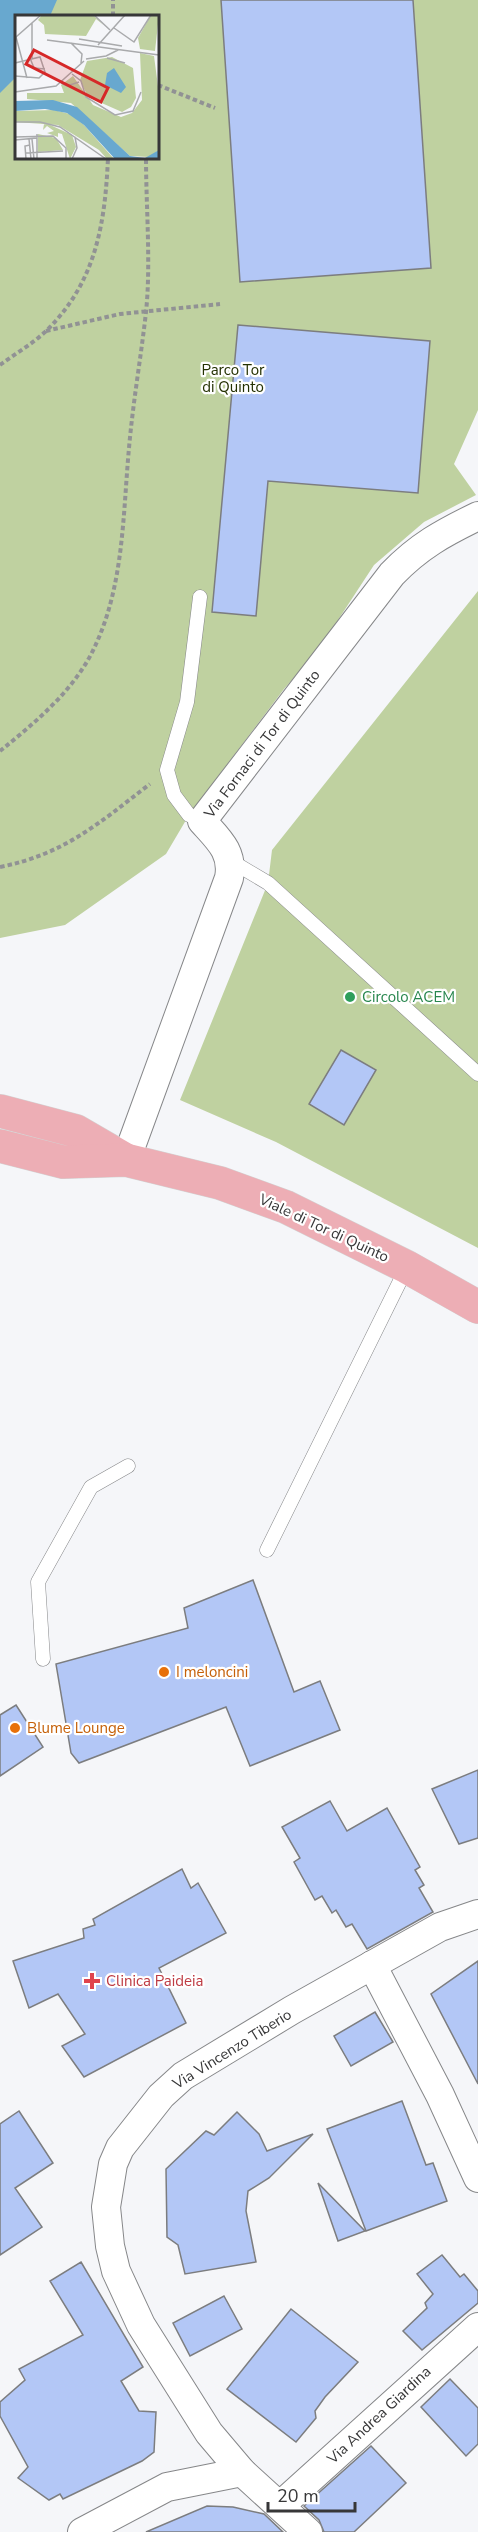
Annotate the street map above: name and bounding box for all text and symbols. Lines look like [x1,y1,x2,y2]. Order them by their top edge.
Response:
inset map [15,15,159,159]
park label: Parco Tor di Quinto [202,360,265,397]
street label: Via Fornaci di Tor di Quinto [199,666,324,823]
place label: Circolo ACEM [362,987,455,1007]
marker: Circolo ACEM [343,990,357,1004]
street label: Viale di Tor di Quinto [255,1189,392,1267]
place label: I meloncini [176,1662,248,1682]
marker: I meloncini [157,1665,171,1679]
place label: Blume Lounge [27,1718,125,1738]
marker: Blume Lounge [8,1721,22,1735]
place label: Clinica Paideia [106,1971,203,1991]
marker: Clinica Paideia [83,1972,101,1990]
street label: Via Vincenzo Tiberio [168,2004,295,2094]
street label: Via Andrea Giardina [322,2362,435,2469]
scale bar [268,2475,355,2513]
text: 20 m [277,2484,319,2508]

